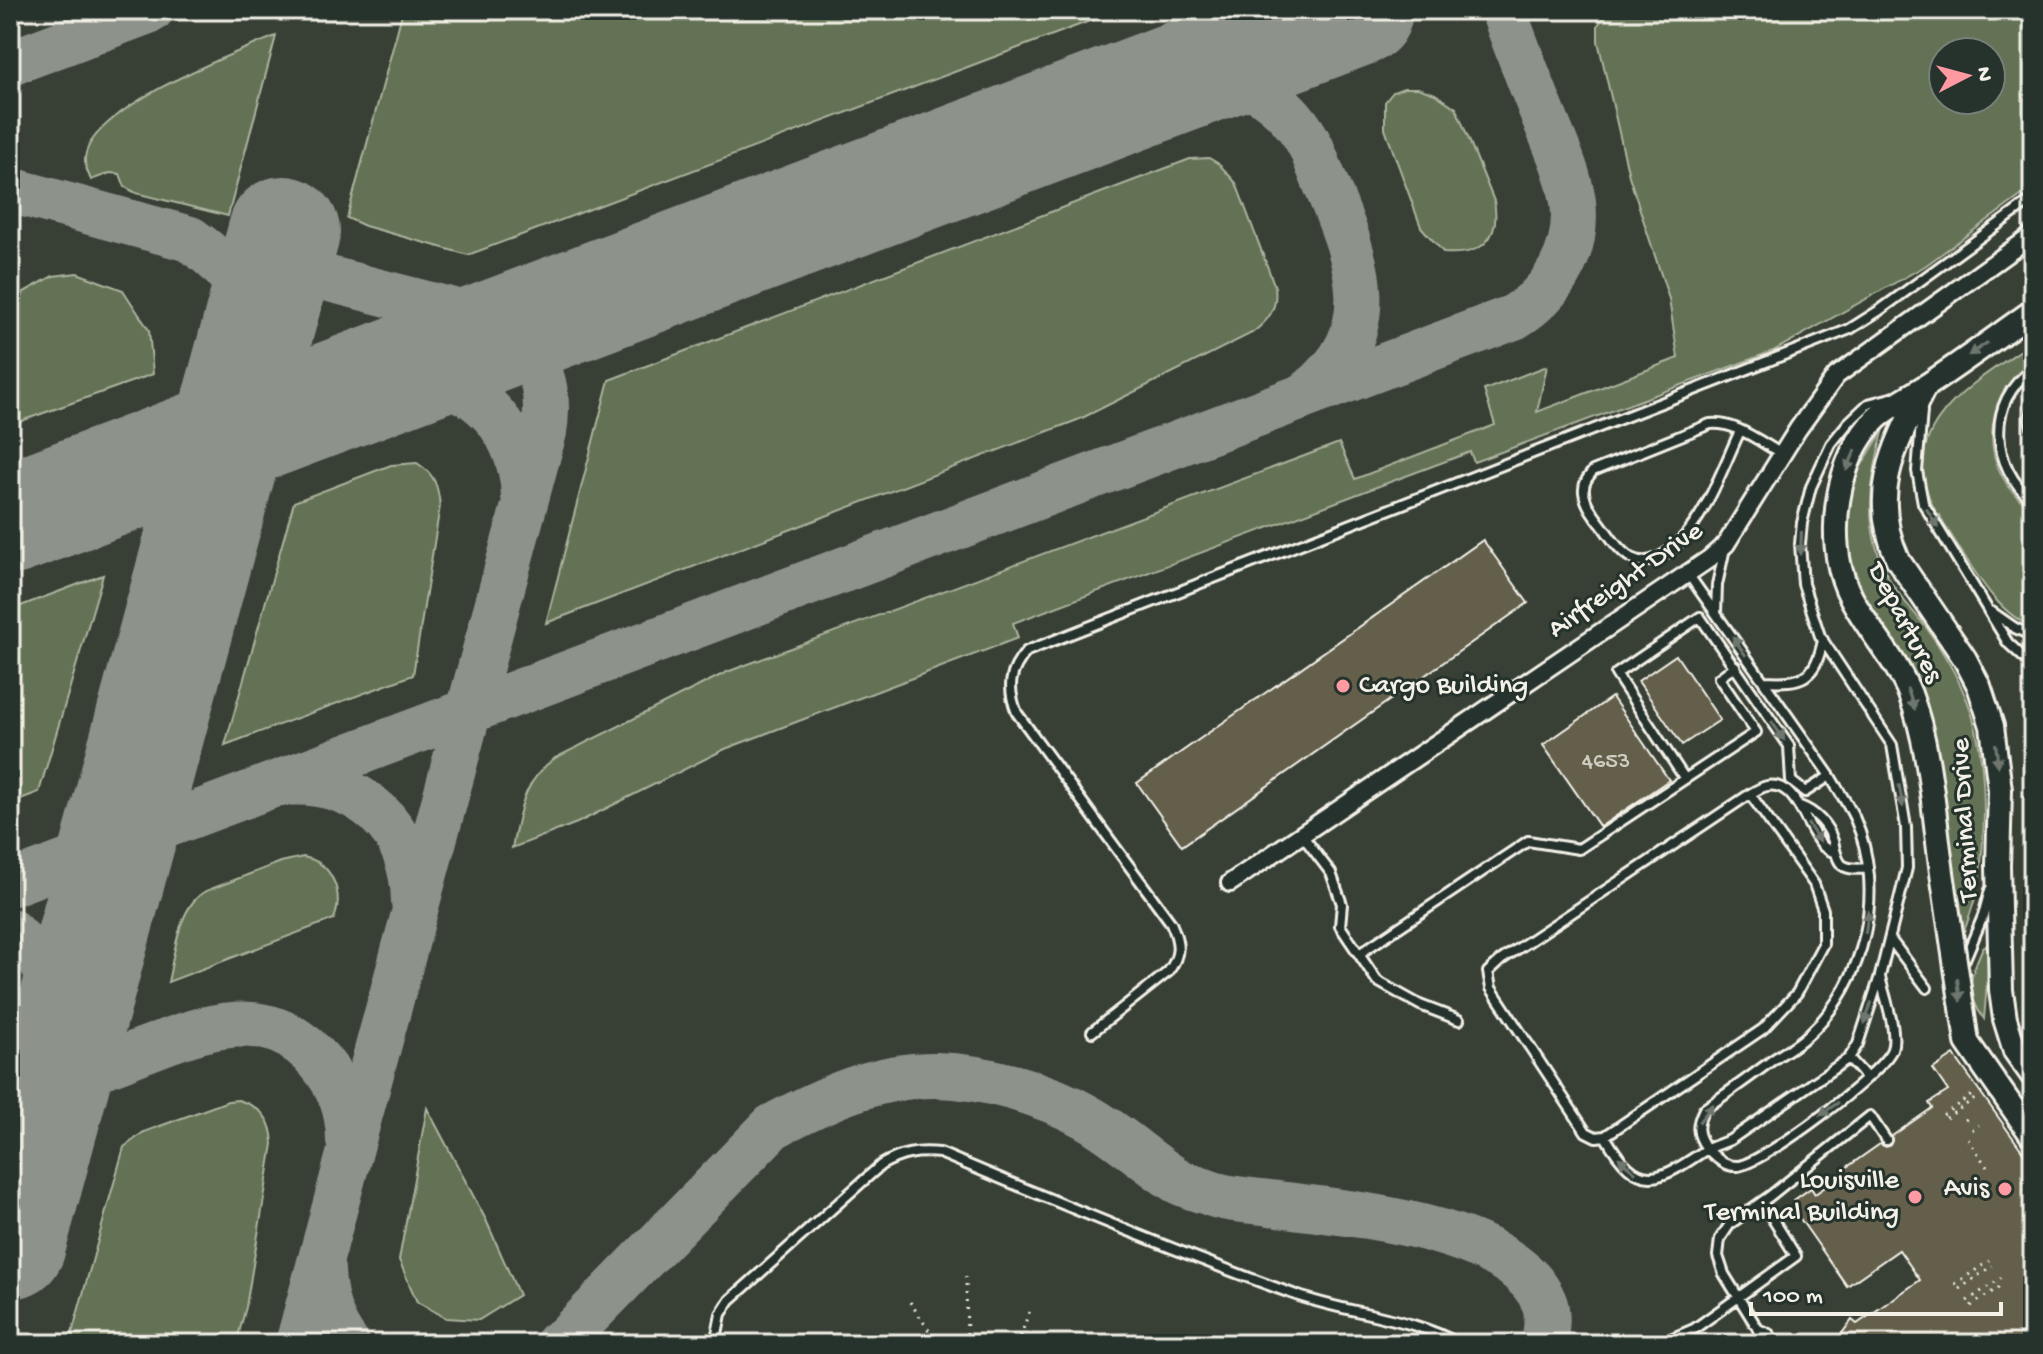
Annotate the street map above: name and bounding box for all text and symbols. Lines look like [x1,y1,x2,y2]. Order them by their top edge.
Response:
north arrow [1927,36,2007,116]
text: N [1969,66,1997,83]
one-way arrow [1968,341,1989,356]
one-way arrow [1844,448,1858,472]
one-way arrow [1925,507,1939,529]
street label: Airfreight Drive [1542,515,1710,647]
one-way arrow [1795,531,1808,556]
street label: Departures [1858,556,1950,689]
one-way arrow [1732,635,1747,656]
place label: Cargo Building [1359,670,1528,703]
marker: Cargo Building [1334,677,1352,695]
one-way arrow [1905,687,1918,711]
one-way arrow [1770,720,1785,741]
street label: Terminal Drive [1945,737,1987,905]
one-way arrow [1991,743,2004,768]
house number: 4653 [1582,748,1630,777]
one-way arrow [1895,784,1907,809]
one-way arrow [1806,822,1821,843]
one-way arrow [1861,909,1874,934]
one-way arrow [1953,978,1966,1003]
one-way arrow [1861,1002,1874,1026]
one-way arrow [1819,1101,1840,1116]
one-way arrow [1697,1103,1713,1123]
one-way arrow [1617,1157,1637,1174]
place label: Louisville Terminal Building [1703,1165,1900,1230]
place label: Avis [1944,1173,1990,1206]
marker: Avis [1996,1180,2014,1198]
marker: Louisville Terminal Building [1906,1188,1924,1206]
scale bar [1751,1266,2001,1316]
text: 100 m [1762,1283,1823,1312]

